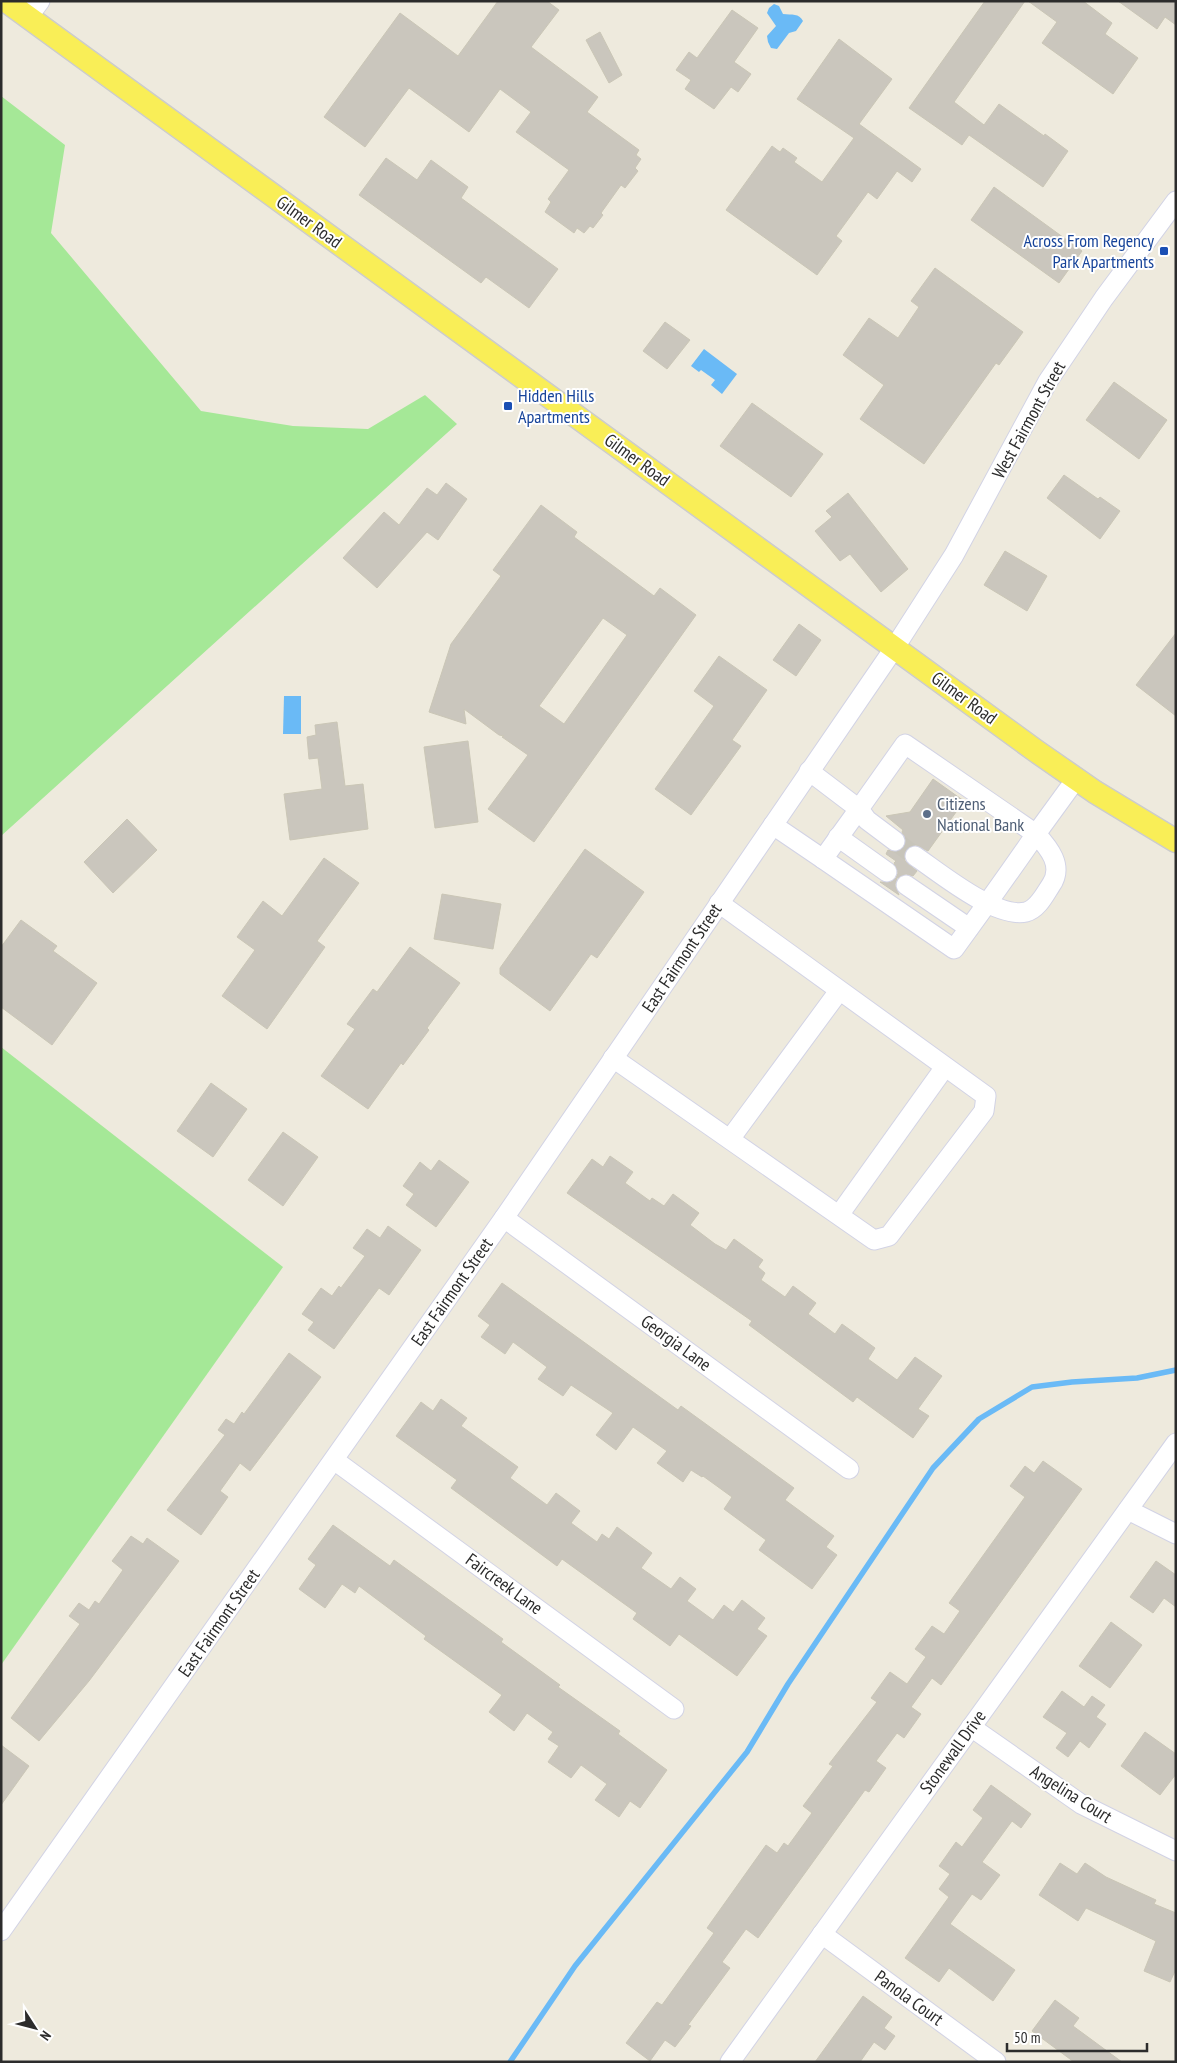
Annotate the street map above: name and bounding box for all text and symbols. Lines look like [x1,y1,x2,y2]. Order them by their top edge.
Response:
street label: Gilmer Road [272,190,347,253]
place label: Across From Regency Park Apartments [1024,229,1154,273]
marker: Across From Regency Park Apartments [1158,245,1170,257]
street label: West Fairmont Street [987,357,1070,482]
place label: Hidden Hills Apartments [518,384,594,428]
marker: Hidden Hills Apartments [502,400,514,412]
street label: Gilmer Road [600,428,675,491]
street label: Gilmer Road [927,666,1002,729]
place label: Citizens National Bank [937,792,1024,836]
marker: Citizens National Bank [921,808,933,820]
street label: East Fairmont Street [637,899,727,1017]
street label: East Fairmont Street [406,1233,497,1350]
street label: Georgia Lane [637,1309,716,1376]
street label: Faircreek Lane [461,1548,547,1619]
street label: East Fairmont Street [173,1564,264,1681]
street label: Stonewall Drive [914,1705,991,1798]
street label: Angelina Court [1026,1759,1117,1828]
street label: Panola Court [870,1965,948,2030]
north arrow [10,2003,60,2053]
scale bar [1007,2020,1147,2052]
text: N [36,2027,55,2044]
text: 50 m [1014,2028,1040,2047]

